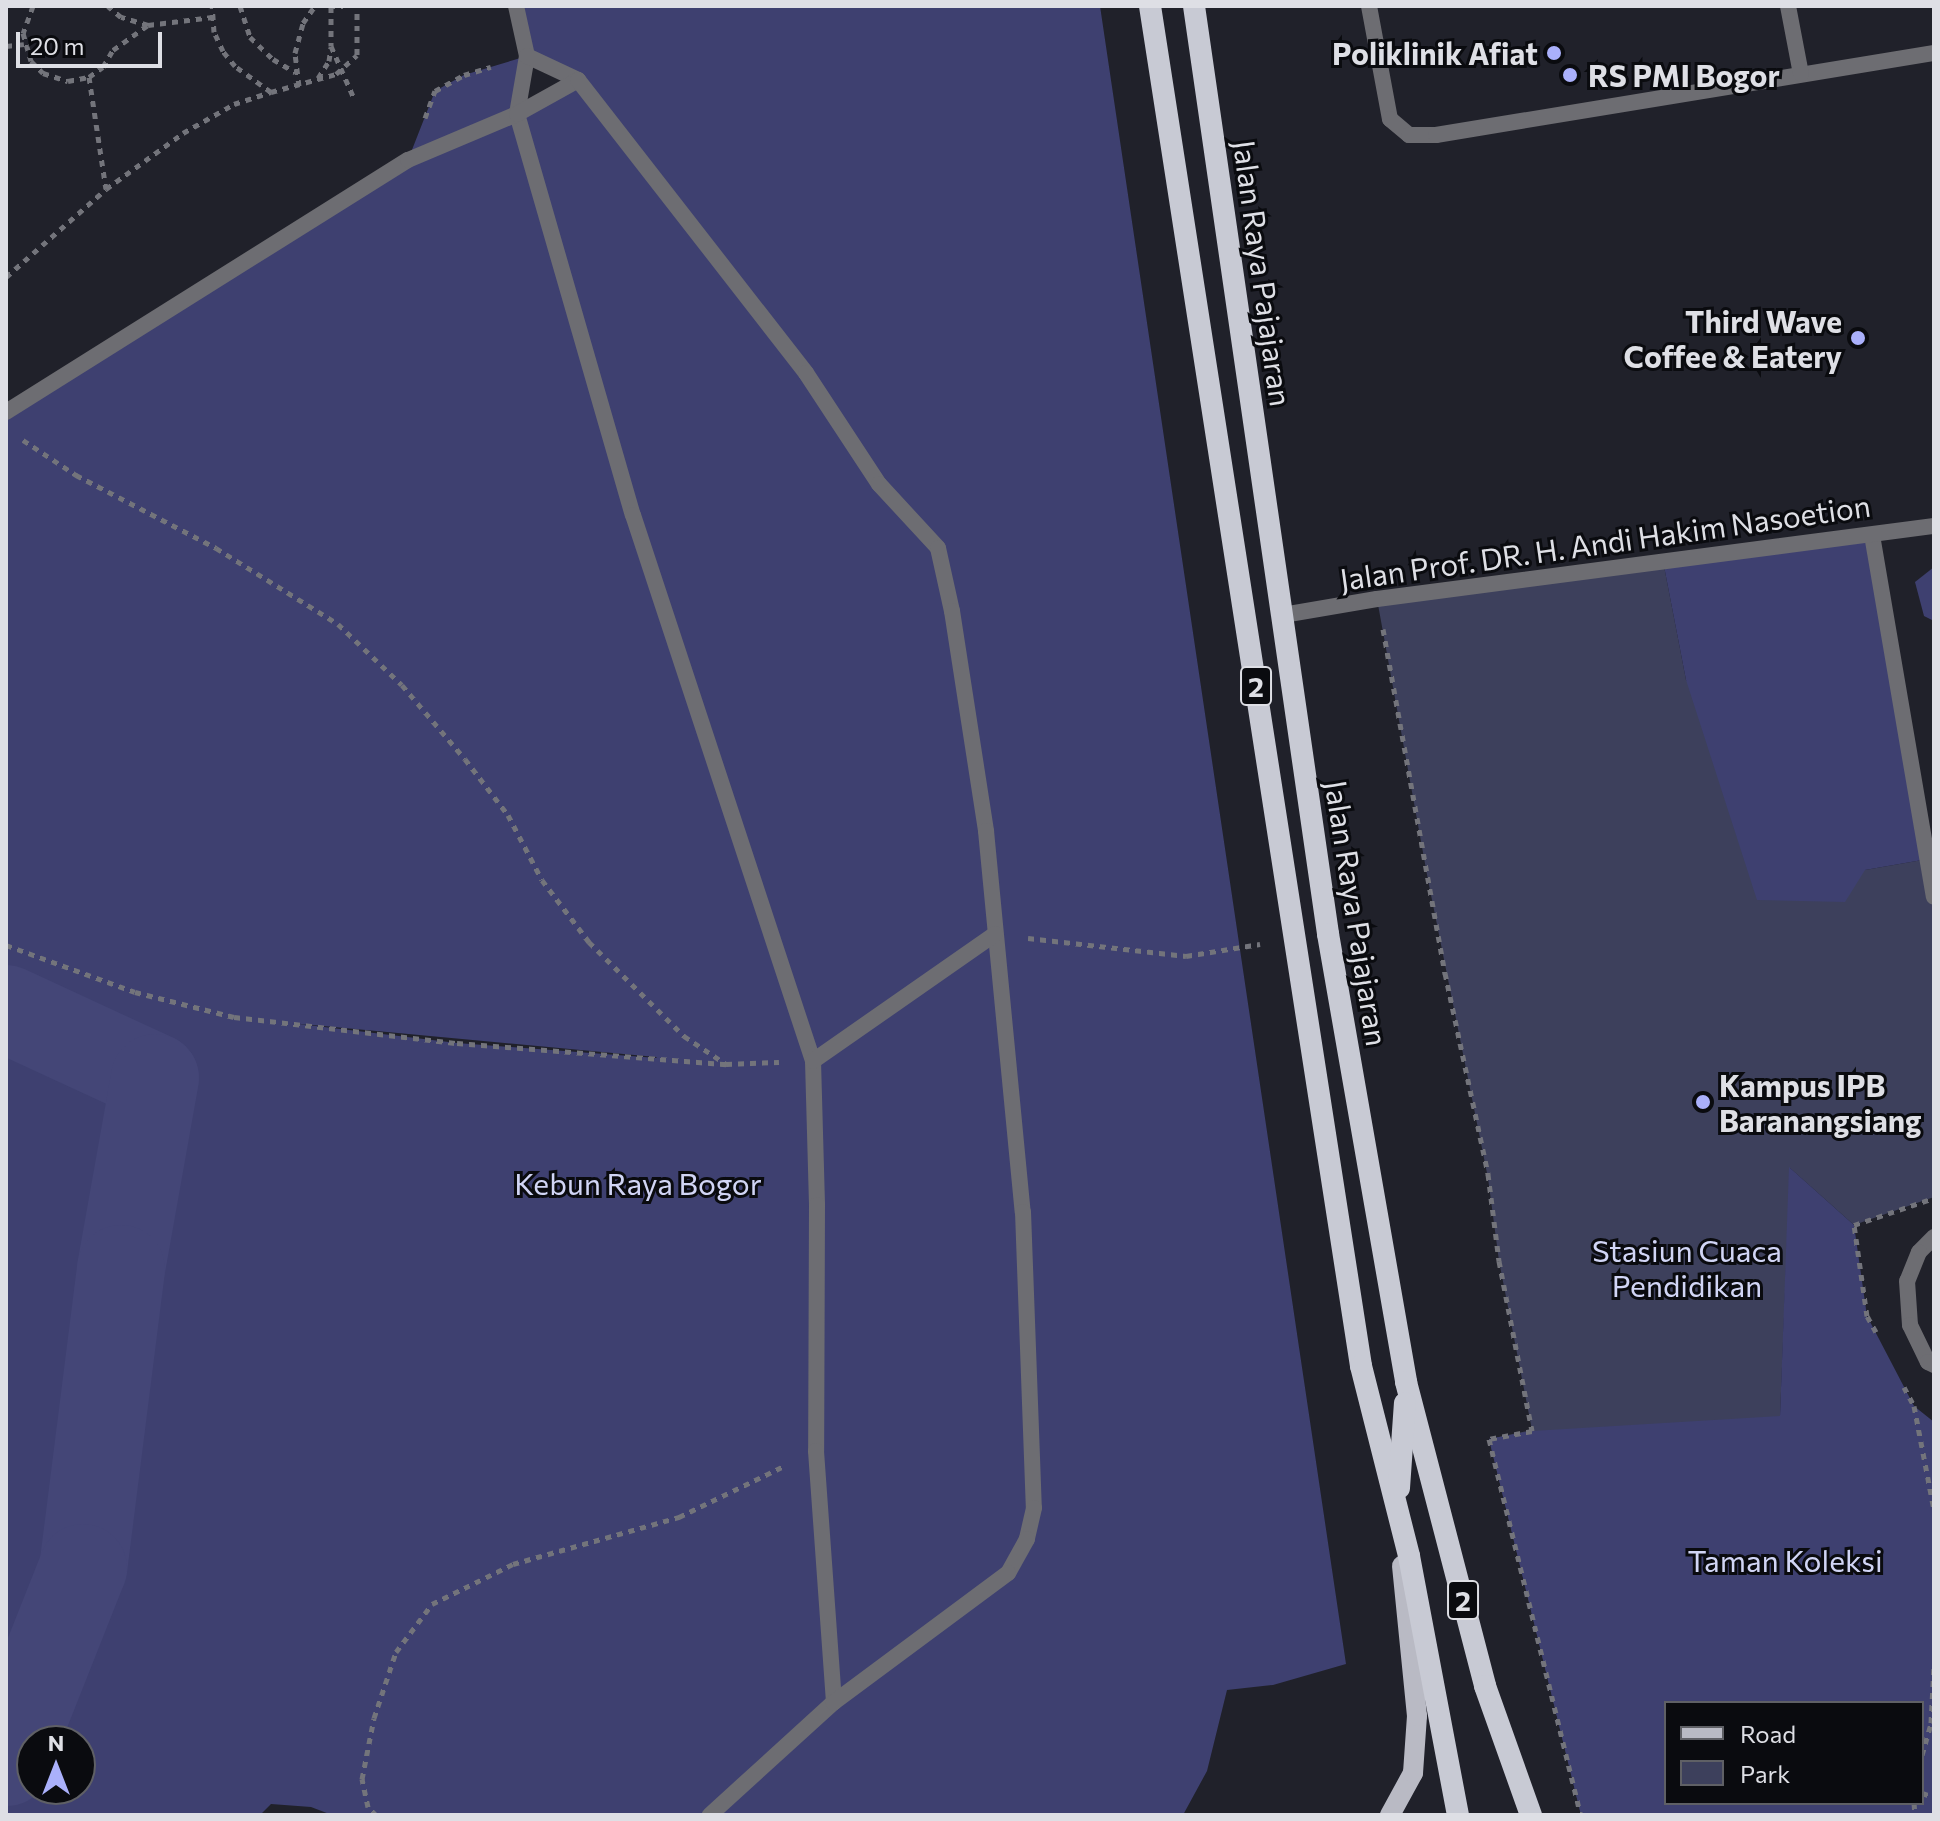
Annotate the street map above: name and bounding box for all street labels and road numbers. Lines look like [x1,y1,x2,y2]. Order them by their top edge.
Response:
street label: Jalan Raya Pajajaran [1226,138,1300,408]
street label: Jalan Prof. DR. H. Andi Hakim Nasoetion [1337,487,1873,597]
road number: 2 [1240,662,1272,710]
street label: Jalan Raya Pajajaran [1318,778,1396,1048]
road number: 2 [1447,1576,1479,1624]

